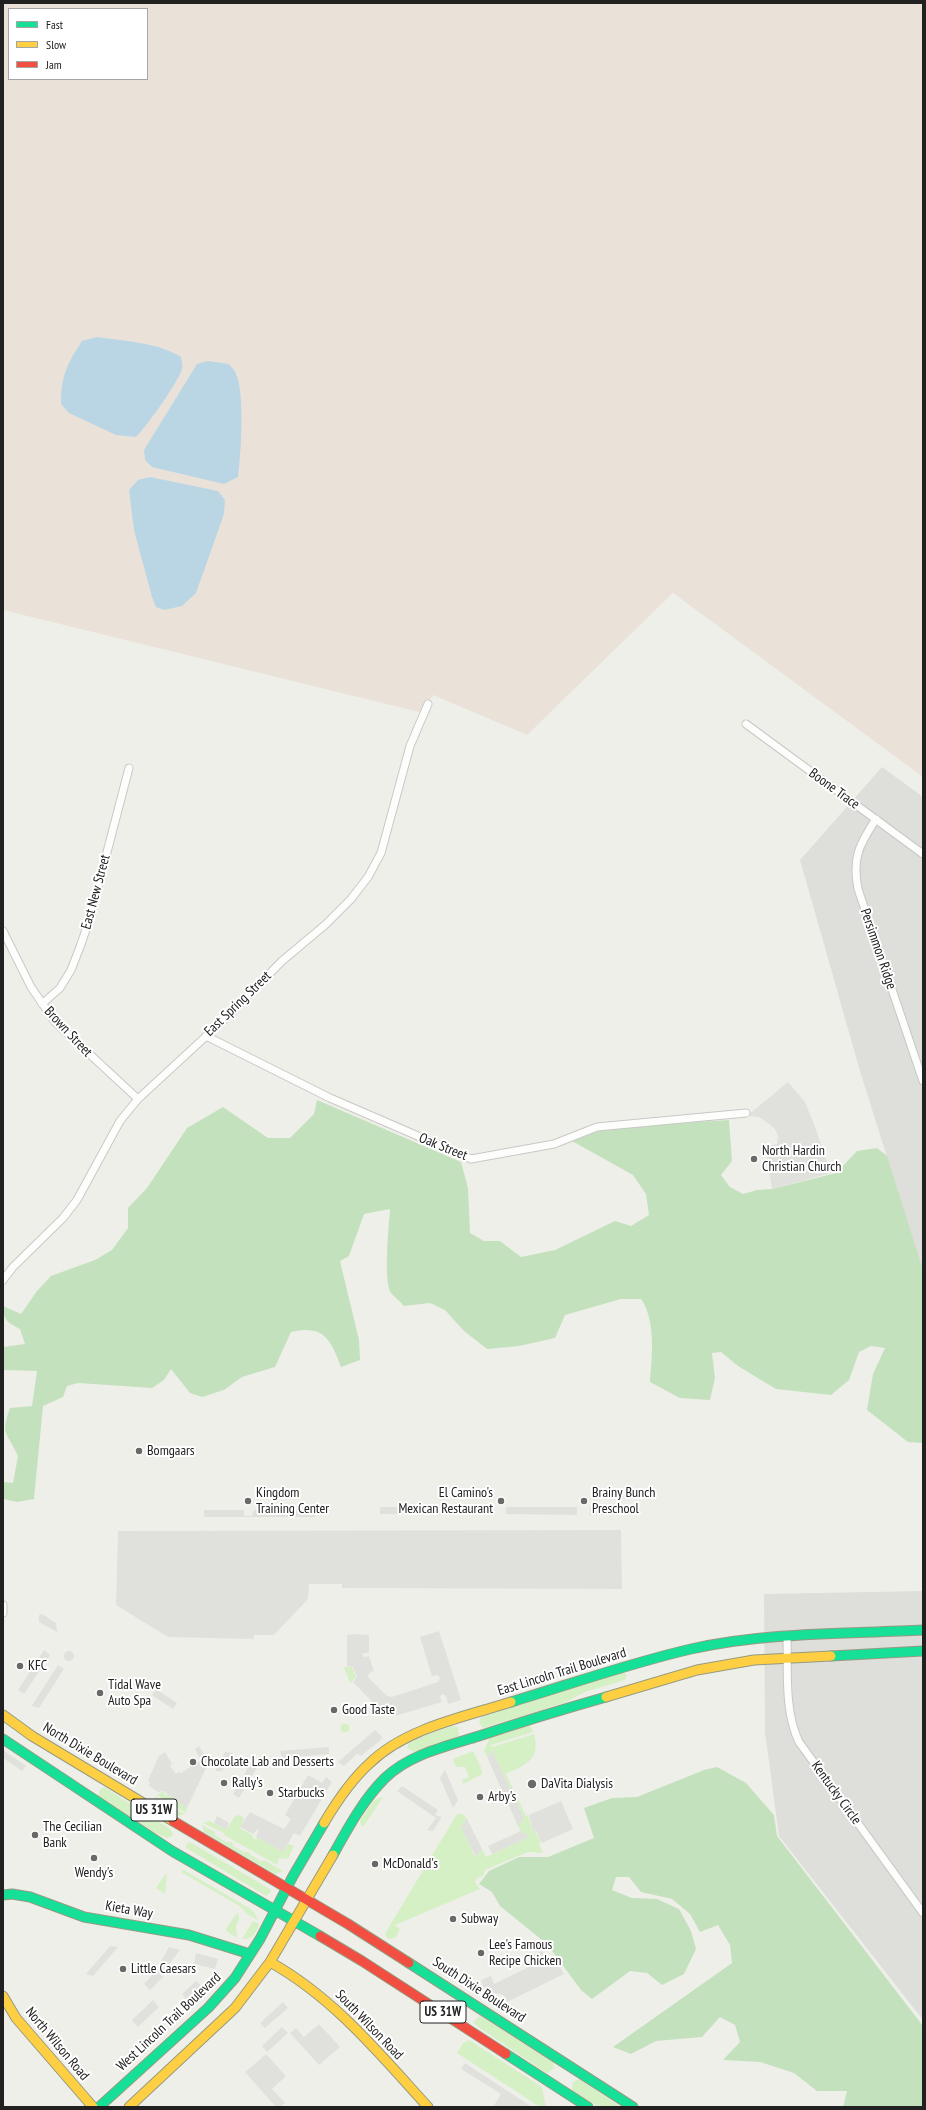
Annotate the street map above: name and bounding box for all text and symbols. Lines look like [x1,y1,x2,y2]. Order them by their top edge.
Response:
legend [8,8,148,80]
text: Fast [46,17,63,32]
text: Slow [46,37,66,52]
text: Jam [46,57,62,72]
street label: Boone Trace [805,765,863,813]
street label: East New Street [78,853,114,931]
street label: Persimmon Ridge [856,906,900,992]
street label: East Spring Street [201,968,275,1040]
street label: Brown Street [40,1003,96,1061]
street label: Oak Street [416,1130,470,1164]
place label: North Hardin Christian Church [762,1143,841,1176]
marker: North Hardin Christian Church [749,1154,759,1164]
place label: Bomgaars [147,1443,195,1459]
marker: Bomgaars [134,1446,144,1456]
place label: Kingdom Training Center [256,1485,329,1518]
place label: El Camino's Mexican Restaurant [398,1485,493,1518]
place label: Brainy Bunch Preschool [592,1485,655,1518]
marker: Kingdom Training Center [243,1496,253,1506]
marker: El Camino's Mexican Restaurant [496,1496,506,1506]
marker: Brainy Bunch Preschool [579,1496,589,1506]
street label: East Lincoln Trail Boulevard [496,1644,628,1700]
place label: KFC [28,1658,47,1674]
marker: KFC [15,1661,25,1671]
place label: Tidal Wave Auto Spa [108,1677,161,1710]
marker: Tidal Wave Auto Spa [95,1688,105,1698]
place label: Good Taste [342,1702,395,1718]
marker: Good Taste [329,1705,339,1715]
street label: North Dixie Boulevard [40,1719,140,1789]
place label: Chocolate Lab and Desserts [201,1754,334,1770]
marker: Chocolate Lab and Desserts [188,1757,198,1767]
street label: Kentucky Circle [807,1758,865,1828]
place label: Rally's [232,1775,263,1791]
place label: DaVita Dialysis [541,1776,613,1792]
marker: Rally's [219,1778,229,1788]
marker: DaVita Dialysis [526,1778,538,1790]
place label: Starbucks [278,1785,325,1801]
marker: Starbucks [265,1788,275,1798]
place label: Arby's [488,1789,516,1805]
marker: Arby's [475,1792,485,1802]
road number: US 31W [131,1799,177,1821]
place label: The Cecilian Bank [43,1819,102,1852]
marker: The Cecilian Bank [30,1830,40,1840]
marker: Wendy's [89,1853,99,1863]
place label: McDonald's [383,1856,438,1872]
marker: McDonald's [370,1859,380,1869]
place label: Wendy's [75,1865,113,1881]
street label: Kieta Way [104,1898,154,1922]
place label: Subway [461,1911,498,1927]
marker: Subway [448,1914,458,1924]
place label: Lee's Famous Recipe Chicken [489,1937,562,1970]
marker: Lee's Famous Recipe Chicken [476,1948,486,1958]
street label: South Dixie Boulevard [429,1954,529,2026]
place label: Little Caesars [131,1961,196,1977]
marker: Little Caesars [118,1964,128,1974]
street label: West Lincoln Trail Boulevard [113,1969,225,2075]
street label: South Wilson Road [331,1987,407,2063]
road number: US 31W [420,2001,466,2023]
street label: North Wilson Road [22,2004,92,2084]

